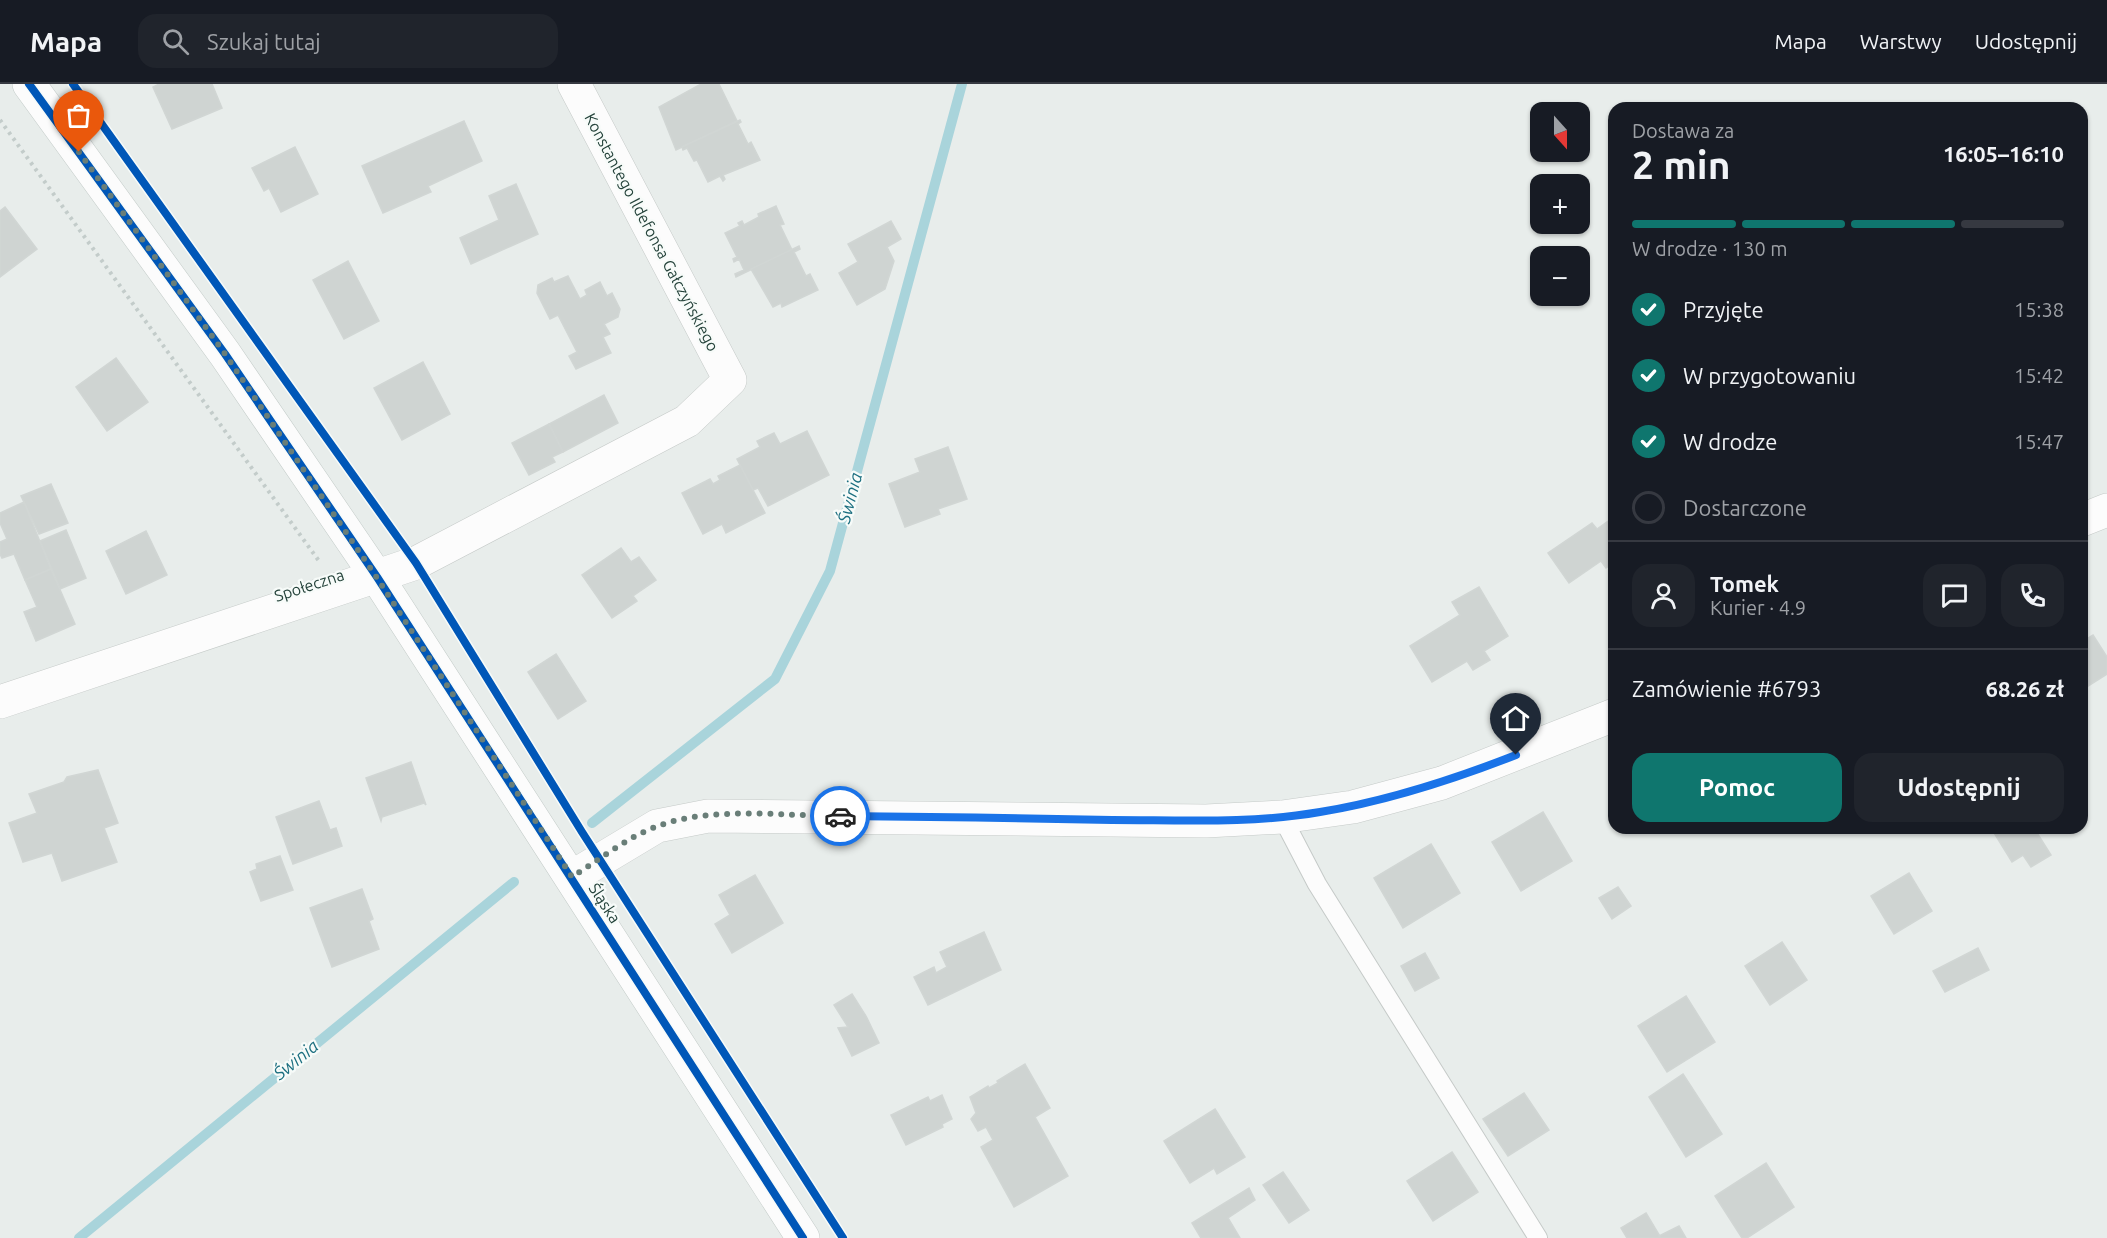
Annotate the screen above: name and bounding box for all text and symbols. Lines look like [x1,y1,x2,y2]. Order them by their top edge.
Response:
search box [138,14,558,68]
icon: search [159,25,192,58]
text: Mapa [30,26,102,57]
text: Szukaj tutaj [207,29,321,54]
text: Mapa [1775,29,1827,53]
text: Warstwy [1860,29,1942,53]
text: Udostępnij [1975,29,2077,53]
pin [53,90,104,152]
icon: bag [62,99,95,132]
north arrow [1530,102,1590,162]
map controls [1530,102,1590,306]
street label: Konstantego Ildefonsa Gałczyńskiego [581,110,723,354]
text: Dostawa za [1632,119,1734,142]
text: 16:05–16:10 [1943,141,2064,166]
text: 2 min [1632,143,1731,186]
button: + [1530,174,1590,234]
text: W drodze · 130 m [1632,237,1788,260]
button: − [1530,246,1590,306]
icon: check [1632,293,1665,326]
text: Przyjęte [1683,297,1764,322]
text: 15:38 [2014,298,2064,321]
icon: check [1632,359,1665,392]
text: W przygotowaniu [1683,363,1856,388]
text: 15:42 [2014,364,2064,387]
icon: check [1632,425,1665,458]
text: W drodze [1683,429,1777,454]
text: 15:47 [2014,430,2064,453]
water label: Świnia [831,470,865,526]
text: Dostarczone [1683,495,1807,520]
button: person [1632,564,1695,627]
button: chat [1923,564,1986,627]
button: phone [2001,564,2064,627]
street label: Społeczna [272,565,346,605]
text: Tomek [1710,571,1779,596]
text: Kurier · 4.9 [1710,596,1806,619]
text: Zamówienie #6793 [1632,676,1821,701]
text: 68.26 zł [1985,676,2064,701]
pin [1490,693,1541,755]
icon: home [1499,702,1532,735]
button: Pomoc [1632,753,1842,822]
button: Udostępnij [1854,753,2064,822]
courier [810,786,870,846]
icon: car [824,800,857,833]
street label: Śląska [585,879,625,926]
water label: Świnia [268,1034,322,1084]

